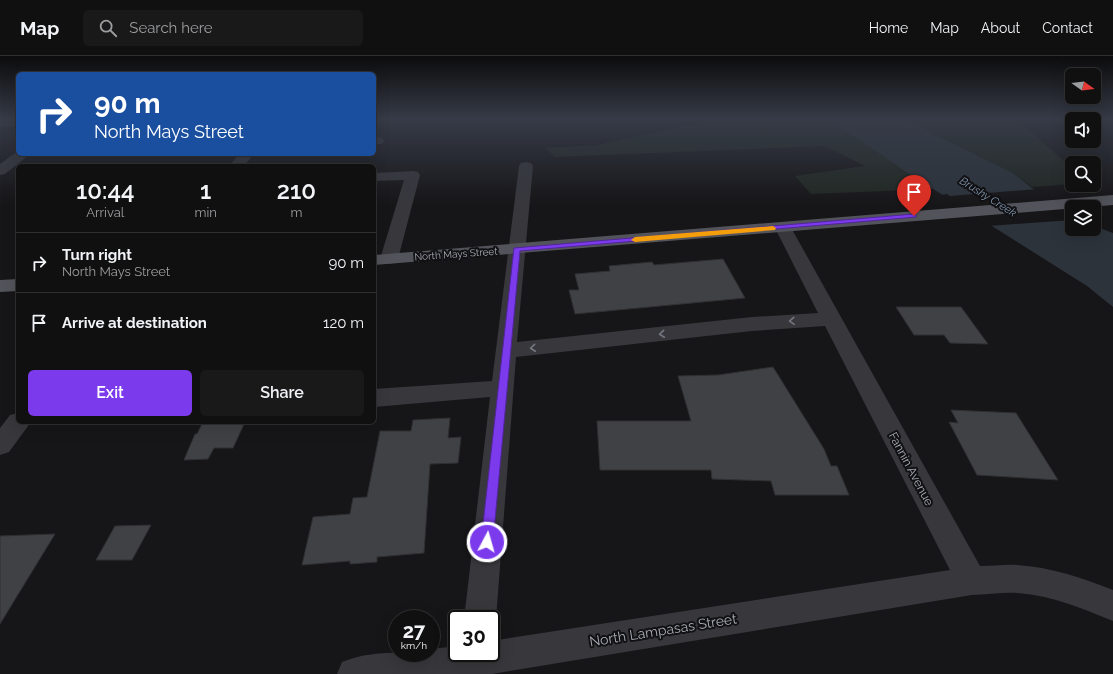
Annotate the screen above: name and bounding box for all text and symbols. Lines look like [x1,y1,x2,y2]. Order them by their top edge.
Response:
search box [83,10,363,46]
text: Map [20,17,59,39]
icon: search [97,17,119,39]
text: Search here [129,19,213,37]
text: Home [869,20,908,36]
text: Map [930,20,959,36]
text: About [981,20,1020,36]
text: Contact [1042,20,1093,36]
north arrow [1065,68,1101,104]
map controls [1065,68,1101,236]
text: 90 m [94,87,160,120]
icon: right [28,88,80,140]
button: sound [1065,112,1101,148]
text: North Mays Street [94,121,244,142]
button: search [1065,156,1101,192]
water label: Brushy Creek [957,174,1019,220]
pin [897,175,931,216]
text: 10:44 [76,176,134,205]
text: 1 [200,176,211,205]
text: 210 [277,176,316,205]
icon: arrive [903,181,925,203]
button: layers [1065,200,1101,236]
text: Arrival [86,205,124,220]
text: min [194,205,217,220]
text: m [290,205,302,220]
text: Turn right [62,246,132,264]
street label: North Mays Street [414,246,499,262]
icon: right [28,252,50,274]
text: 90 m [328,254,364,272]
text: North Mays Street [62,264,170,279]
icon: arrive [28,312,50,334]
text: Arrive at destination [62,314,207,332]
text: 120 m [323,314,364,332]
one-way arrow [789,317,795,326]
one-way arrow [659,329,665,338]
one-way arrow [530,343,536,352]
button: Exit [28,370,192,416]
button: Share [200,370,364,416]
street label: Fannin Avenue [886,430,936,508]
position arrow [466,521,508,563]
speed limit sign: 30 [448,610,500,662]
street label: North Lampasas Street [588,610,738,650]
text: 27 [403,619,425,643]
text: km/h [401,640,427,651]

